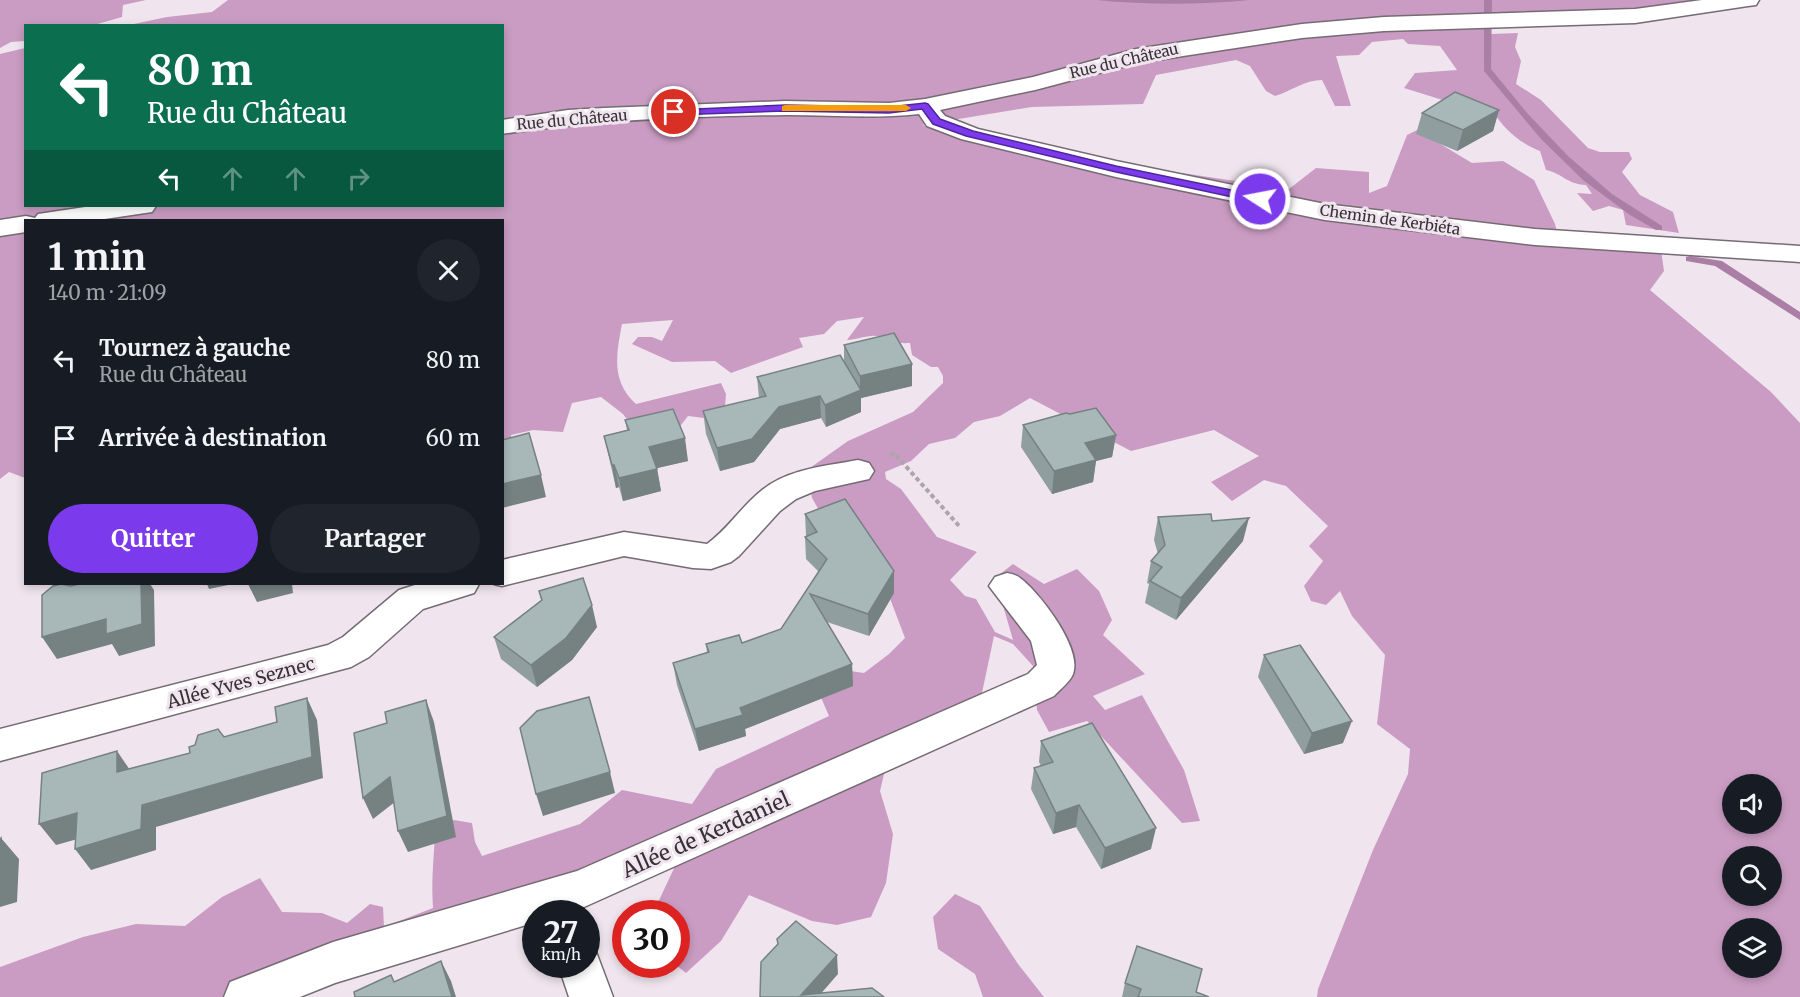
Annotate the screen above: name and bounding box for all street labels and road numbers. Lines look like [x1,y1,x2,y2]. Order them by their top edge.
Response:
street label: Rue du Château [1068,39,1180,82]
street label: Rue du Château [516,105,628,134]
street label: Chemin de Kerbiéta [1319,200,1462,239]
street label: Allée Yves Seznec [163,652,317,714]
street label: Allée de Kerdaniel [617,785,794,884]

